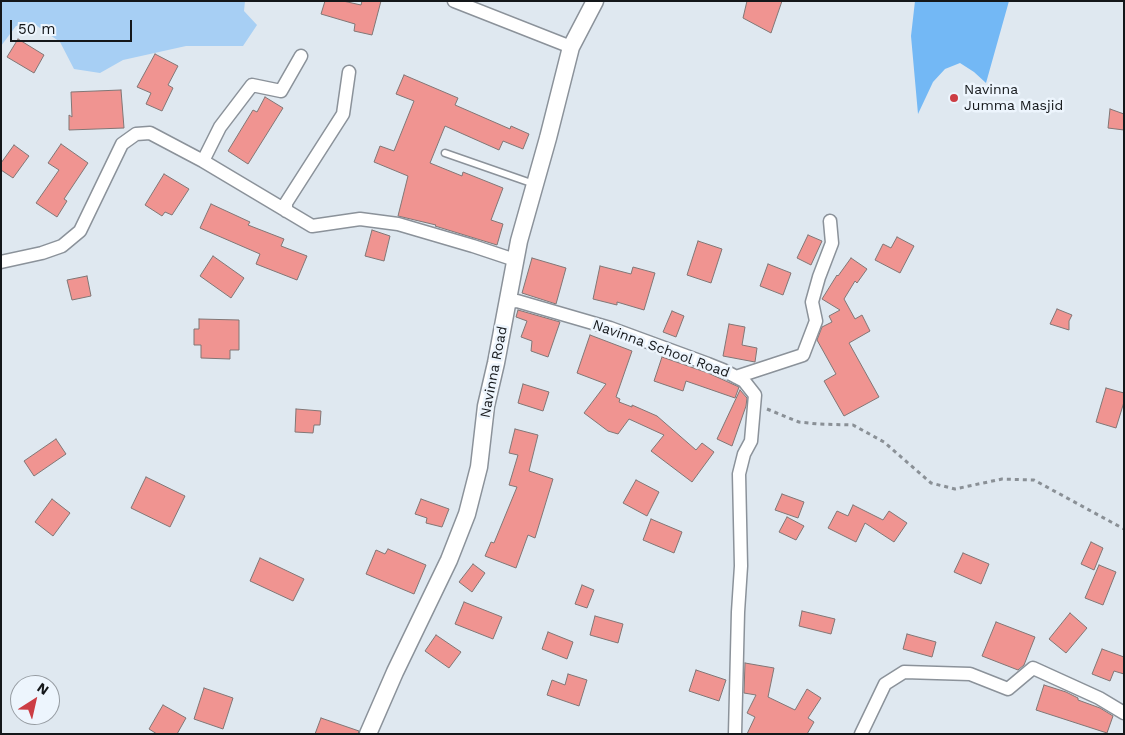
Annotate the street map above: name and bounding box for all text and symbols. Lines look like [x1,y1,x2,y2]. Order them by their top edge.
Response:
scale bar [12,10,135,42]
text: 50 m [18,20,55,38]
place label: Navinna Jumma Masjid [964,82,1063,114]
marker: Navinna Jumma Masjid [948,92,960,104]
street label: Navinna School Road [590,316,732,382]
street label: Navinna Road [477,325,511,419]
north arrow [10,675,60,725]
text: N [34,679,52,698]

